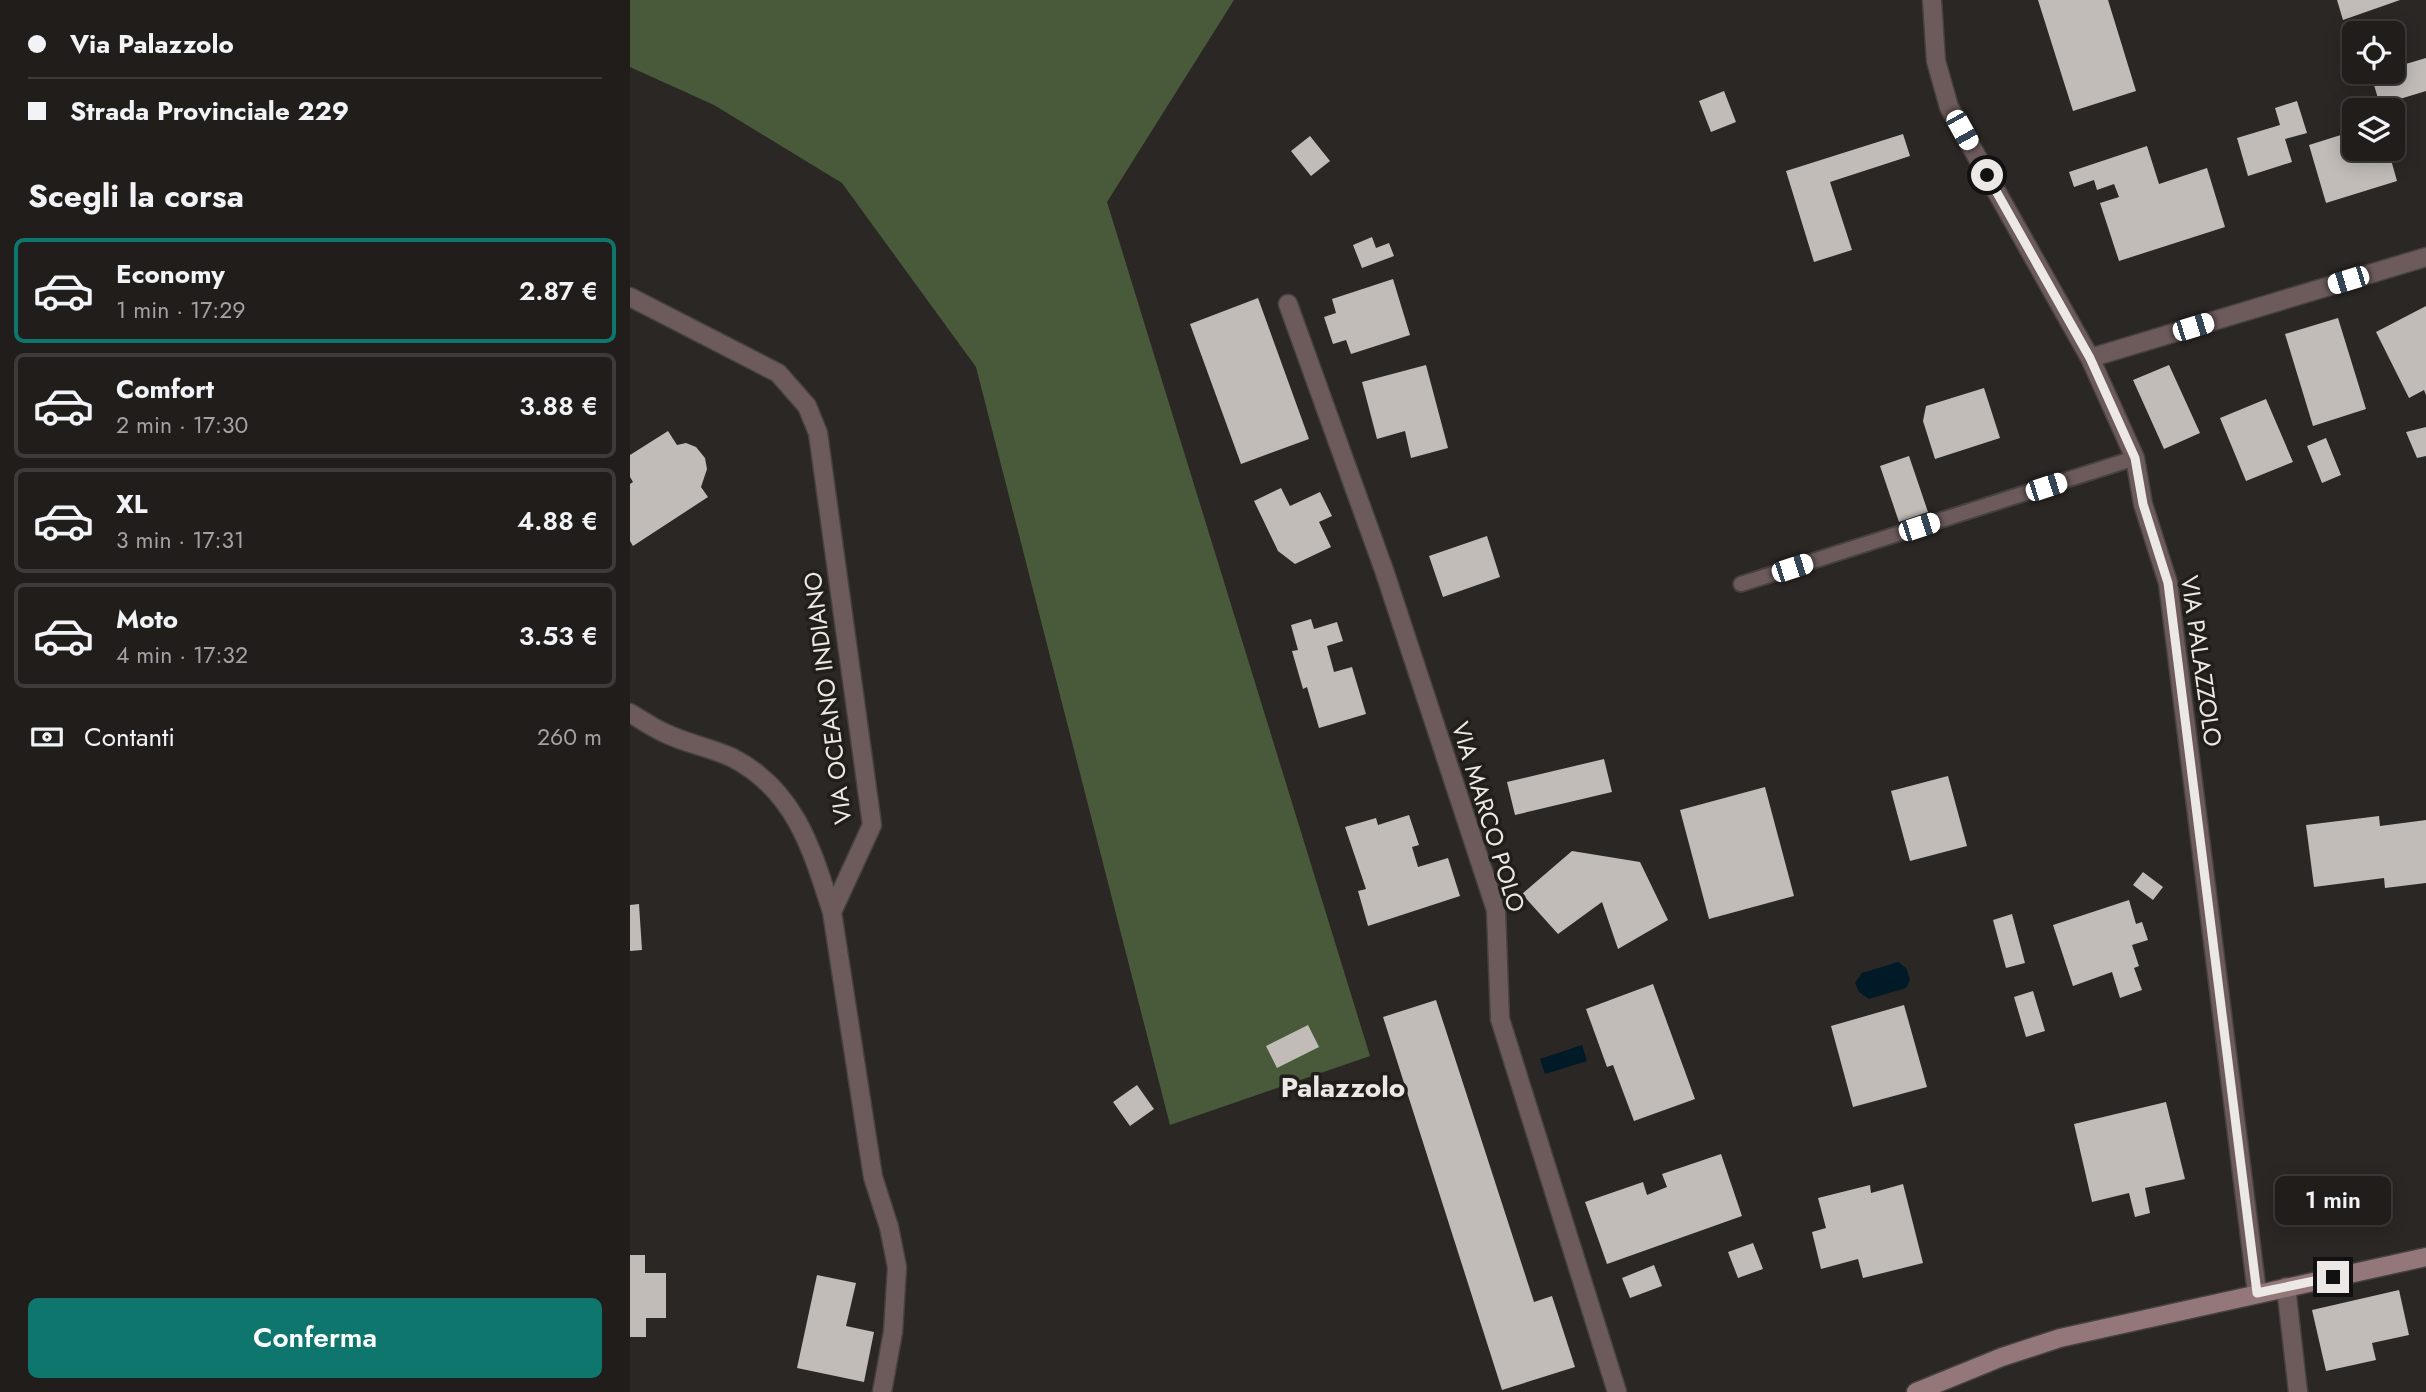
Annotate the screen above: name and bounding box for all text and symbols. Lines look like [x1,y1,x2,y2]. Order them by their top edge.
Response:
map controls [2342,21,2405,161]
button: locate [2342,21,2405,84]
text: Via Palazzolo [70,25,234,63]
text: Strada Provinciale 229 [70,92,349,130]
button: layers [2342,98,2405,161]
car [1943,107,1982,153]
route start [1971,159,2003,191]
text: Scegli la corsa [28,173,244,219]
text: Economy [116,255,225,293]
icon: car [32,259,95,322]
car [2325,264,2372,296]
text: 2.87 € [519,272,598,310]
text: 1 min · 17:29 [116,293,246,327]
car [2170,311,2217,343]
text: Comfort [116,370,214,408]
icon: car [32,374,95,437]
text: 3.88 € [519,387,598,425]
text: 2 min · 17:30 [116,408,248,442]
car [2023,471,2070,503]
text: XL [116,485,148,523]
icon: car [32,489,95,552]
text: 4.88 € [517,502,598,540]
car [1896,511,1943,543]
text: 3 min · 17:31 [116,523,244,557]
car [1769,552,1816,584]
street label: VIA OCEANO INDIANO [795,570,860,826]
street label: VIA PALAZZOLO [2172,573,2231,749]
text: Moto [116,600,178,638]
icon: car [32,604,95,667]
text: 3.53 € [519,617,598,655]
text: 4 min · 17:32 [116,638,248,672]
street label: VIA MARCO POLO [1443,717,1534,916]
icon: cash [28,718,66,756]
text: Contanti [84,718,175,756]
text: 260 m [537,720,602,754]
district label: Palazzolo [1281,1067,1405,1108]
callout: 1 min [2275,1176,2391,1224]
text: 1 min [2305,1183,2361,1217]
route end [2317,1261,2349,1293]
button: Conferma [28,1298,602,1378]

